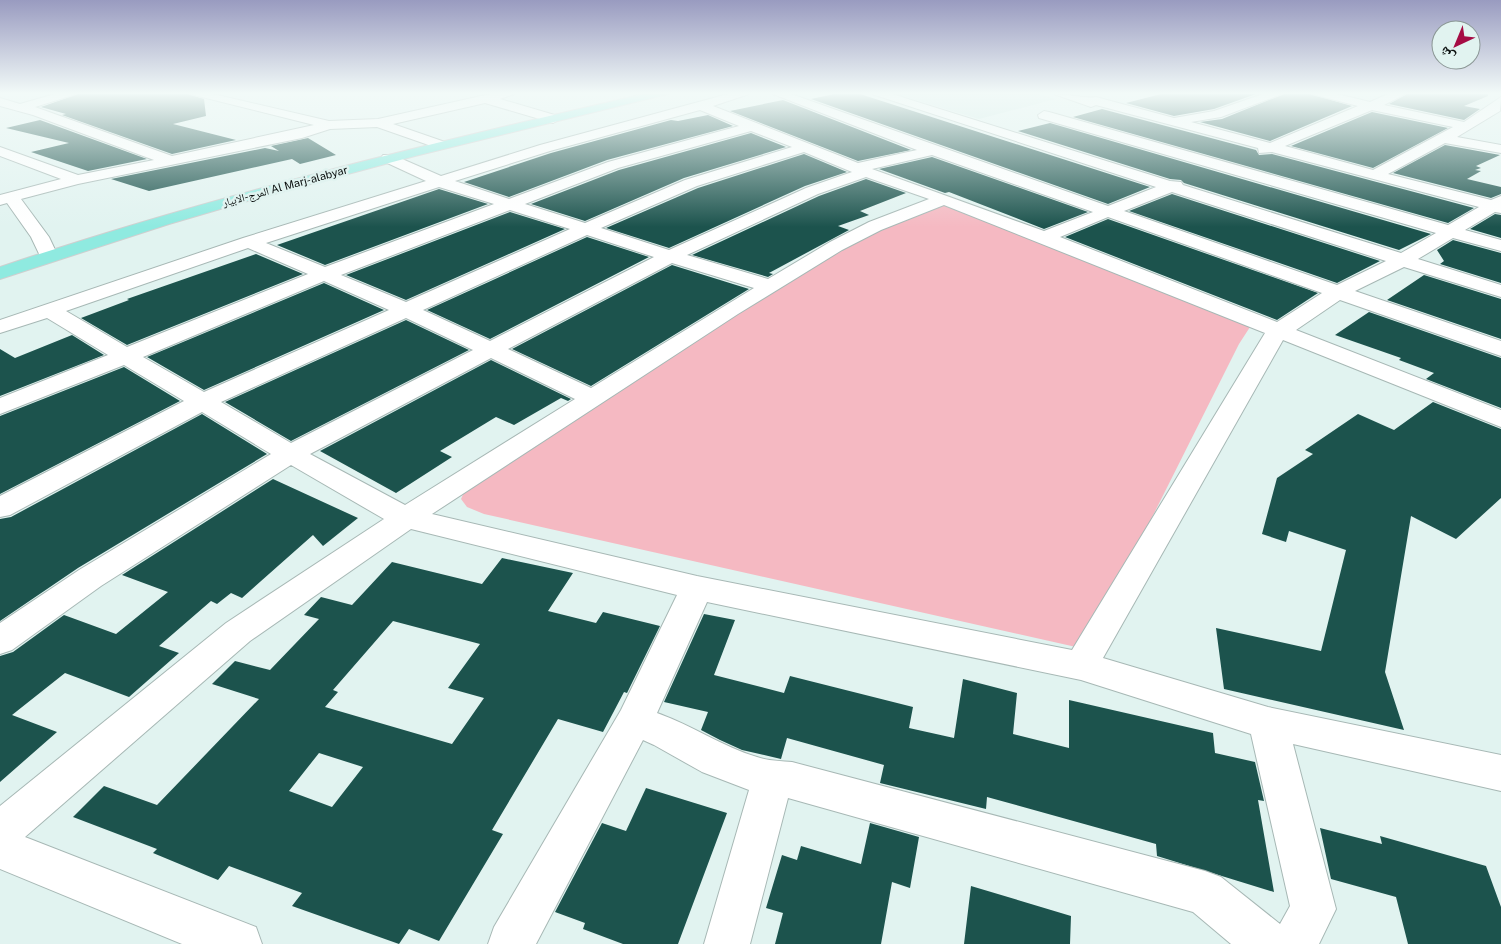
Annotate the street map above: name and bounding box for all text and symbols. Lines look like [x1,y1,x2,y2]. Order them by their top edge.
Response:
north arrow [1431,20,1481,70]
text: ش [1436,43,1459,65]
street label: المرج-الابيار Al Marj-alabyar [220,163,349,210]

